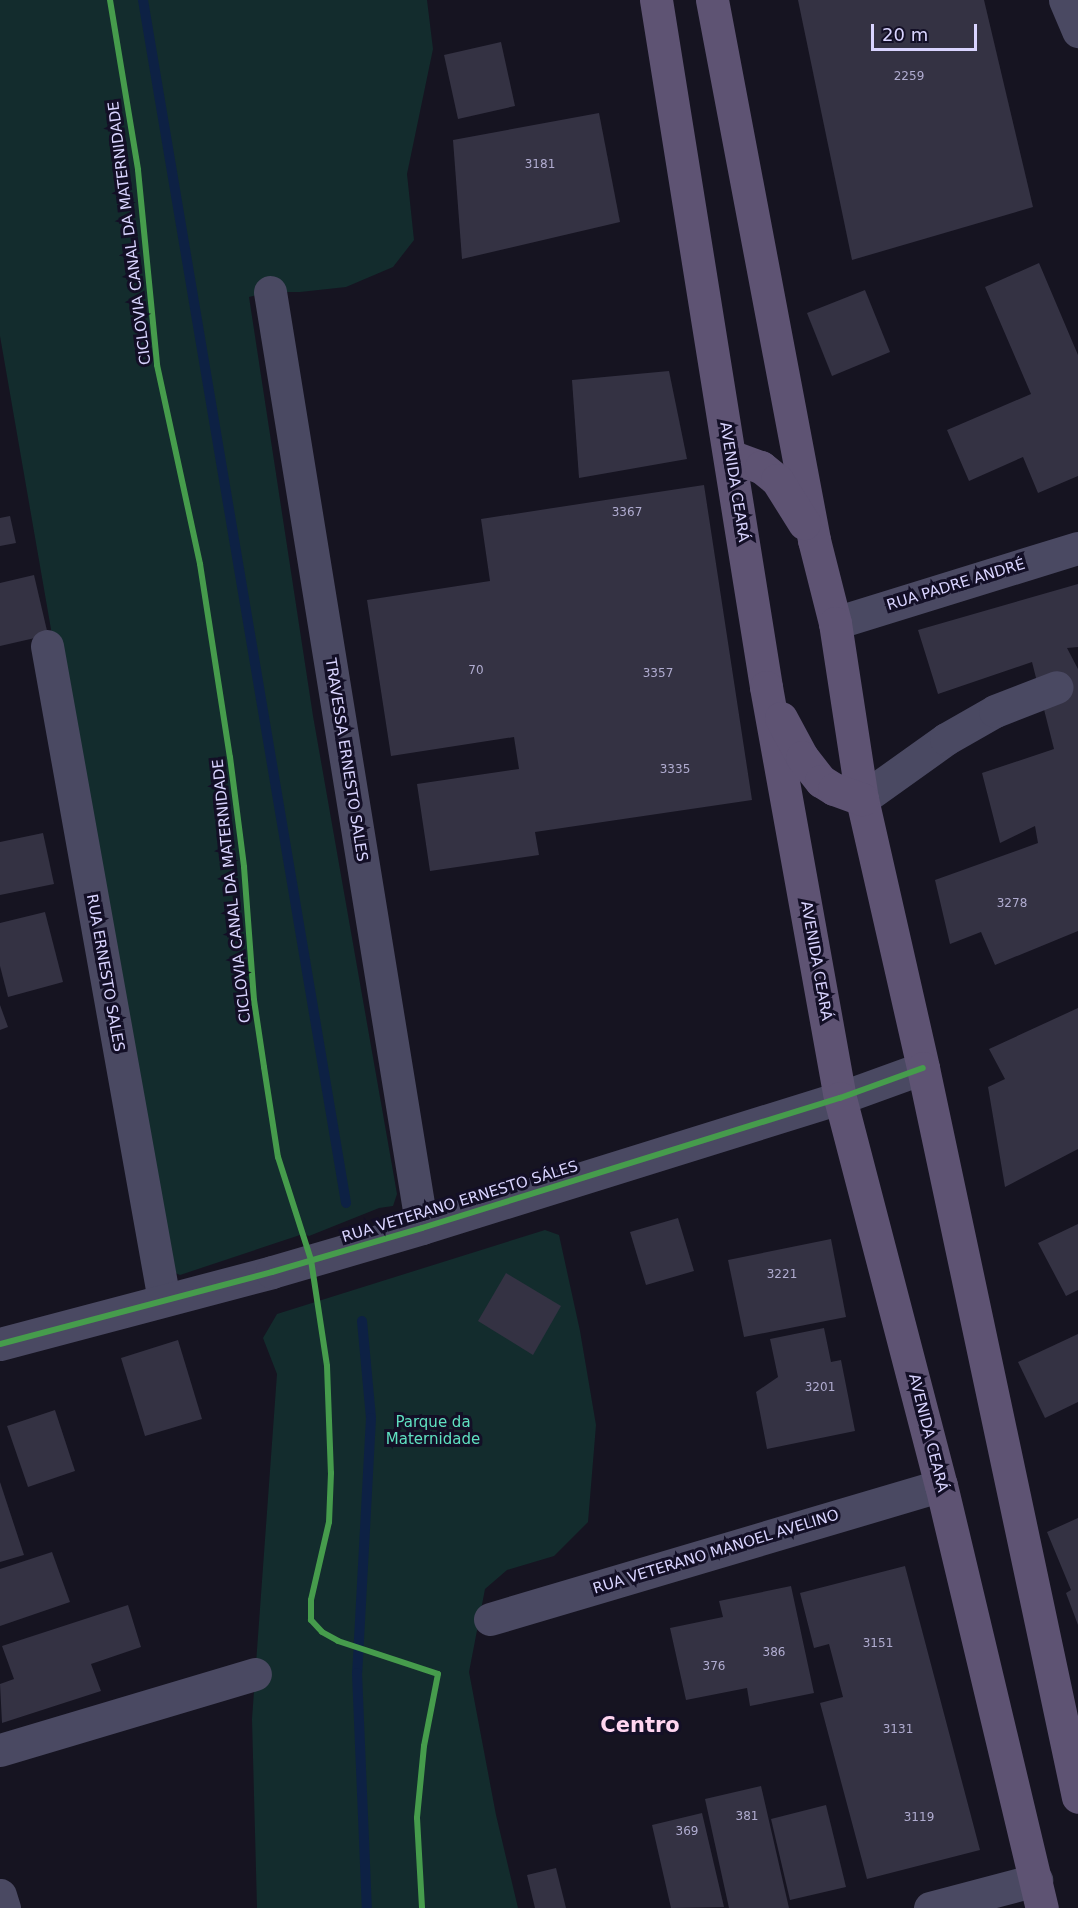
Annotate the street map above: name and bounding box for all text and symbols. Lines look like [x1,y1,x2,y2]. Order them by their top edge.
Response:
scale bar [874,12,980,50]
text: 20 m [882,24,928,45]
house number: 2259 [894,70,924,84]
street label: CICLOVIA CANAL DA MATERNIDADE [105,100,155,366]
house number: 3181 [525,158,555,172]
street label: AVENIDA CEARÁ [716,421,752,543]
house number: 3367 [612,506,642,520]
street label: RUA PADRE ANDRÉ [885,555,1027,615]
street label: TRAVESSA ERNESTO SALES [321,657,371,863]
house number: 70 [468,664,484,678]
house number: 3357 [643,667,673,681]
street label: CICLOVIA CANAL DA MATERNIDADE [209,758,255,1024]
house number: 3335 [660,763,690,777]
street label: RUA ERNESTO SALES [82,893,128,1053]
house number: 3278 [997,897,1027,911]
street label: AVENIDA CEARÁ [797,900,835,1022]
street label: RUA VETERANO ERNESTO SÁLES [340,1157,580,1247]
house number: 3221 [767,1268,797,1282]
street label: AVENIDA CEARÁ [905,1372,951,1494]
house number: 3201 [805,1381,835,1395]
park label: Parque da Maternidade [386,1413,480,1448]
street label: RUA VETERANO MANOEL AVELINO [591,1506,841,1598]
house number: 3151 [863,1637,893,1651]
house number: 386 [763,1646,785,1660]
house number: 376 [703,1660,725,1674]
district label: Centro [600,1712,680,1738]
house number: 3131 [883,1723,913,1737]
house number: 381 [736,1810,758,1824]
house number: 3119 [904,1811,934,1825]
house number: 369 [676,1825,698,1839]

